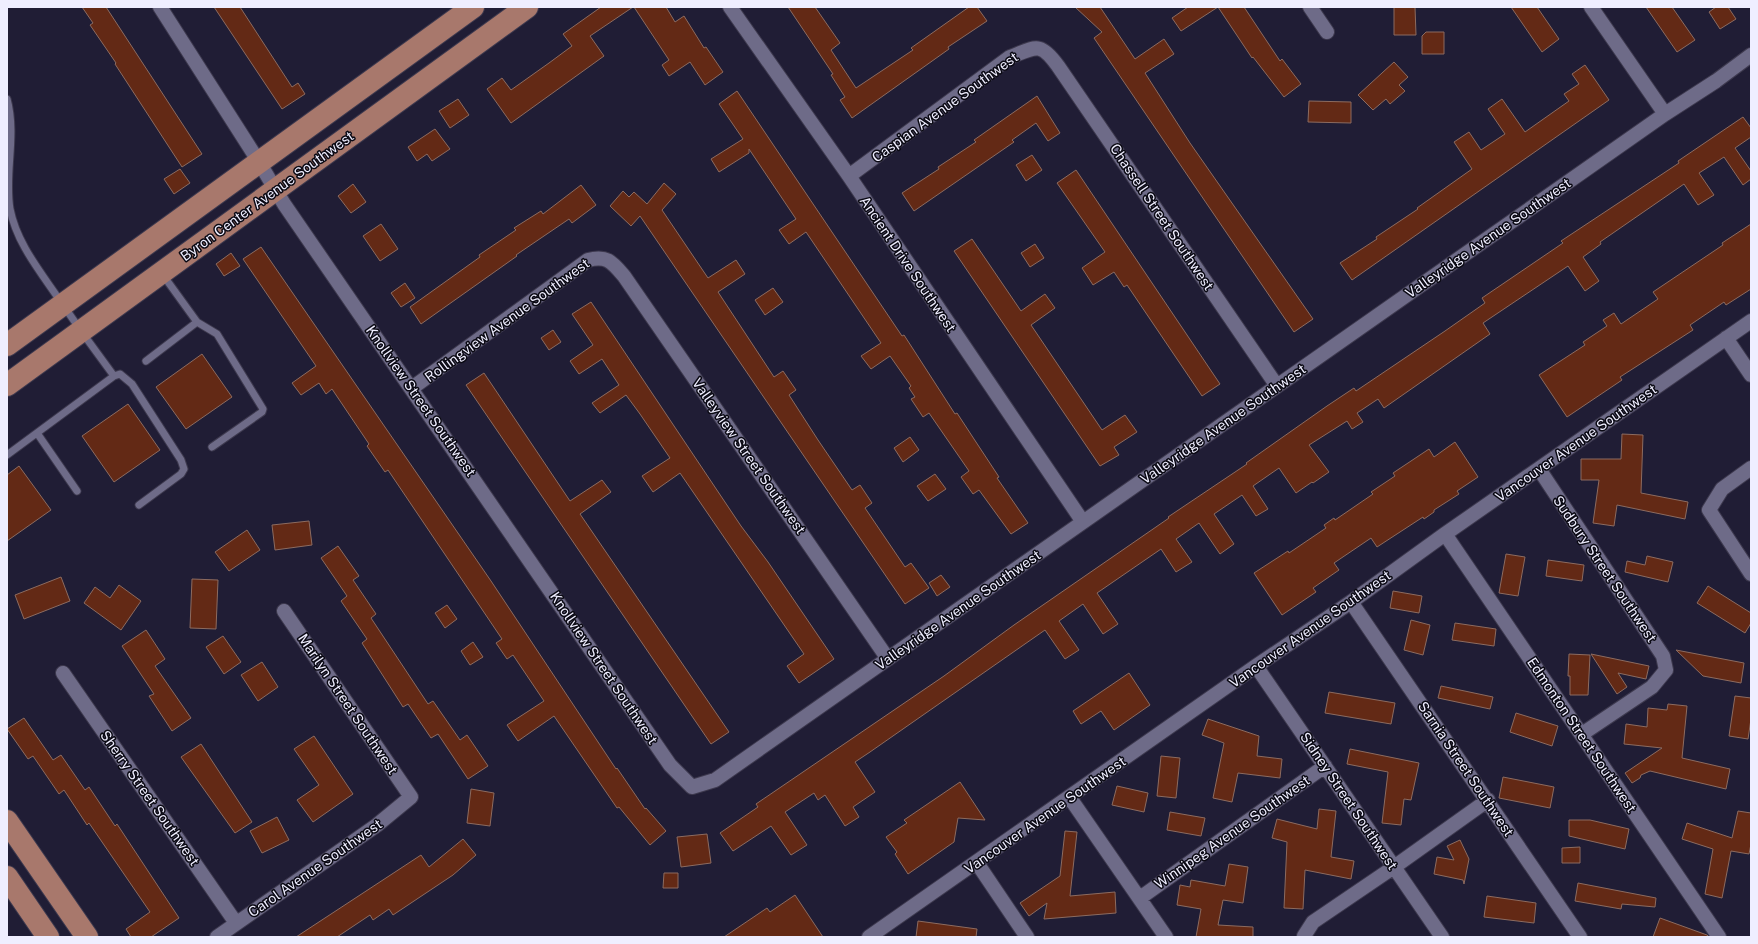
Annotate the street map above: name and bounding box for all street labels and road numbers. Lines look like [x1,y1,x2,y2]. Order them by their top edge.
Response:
street label: Caspian Avenue Southwest [869,49,1021,165]
street label: Byron Center Avenue Southwest [177,128,357,264]
street label: Chassell Street Southwest [1107,141,1217,293]
street label: Valleyridge Avenue Southwest [1402,175,1574,301]
street label: Ancient Drive Southwest [857,193,959,335]
street label: Rollingview Avenue Southwest [422,255,592,385]
street label: Knollview Street Southwest [363,323,479,479]
street label: Valleyridge Avenue Southwest [1137,361,1309,487]
street label: Valleyview Street Southwest [689,375,809,537]
street label: Vancouver Avenue Southwest [1492,381,1660,505]
street label: Sudbury Street Southwest [1550,493,1660,645]
street label: Valleyridge Avenue Southwest [872,547,1044,673]
street label: Vancouver Avenue Southwest [1226,567,1394,691]
street label: Knollview Street Southwest [547,589,661,747]
street label: Marilyn Street Southwest [295,631,401,777]
street label: Edmonton Street Southwest [1524,654,1640,816]
street label: Sarnia Street Southwest [1415,699,1517,839]
street label: Sherry Street Southwest [97,727,203,869]
street label: Sidney Street Southwest [1297,729,1401,873]
street label: Vancouver Avenue Southwest [961,753,1129,877]
street label: Winnipeg Avenue Southwest [1151,772,1313,892]
street label: Carol Avenue Southwest [245,816,385,920]

